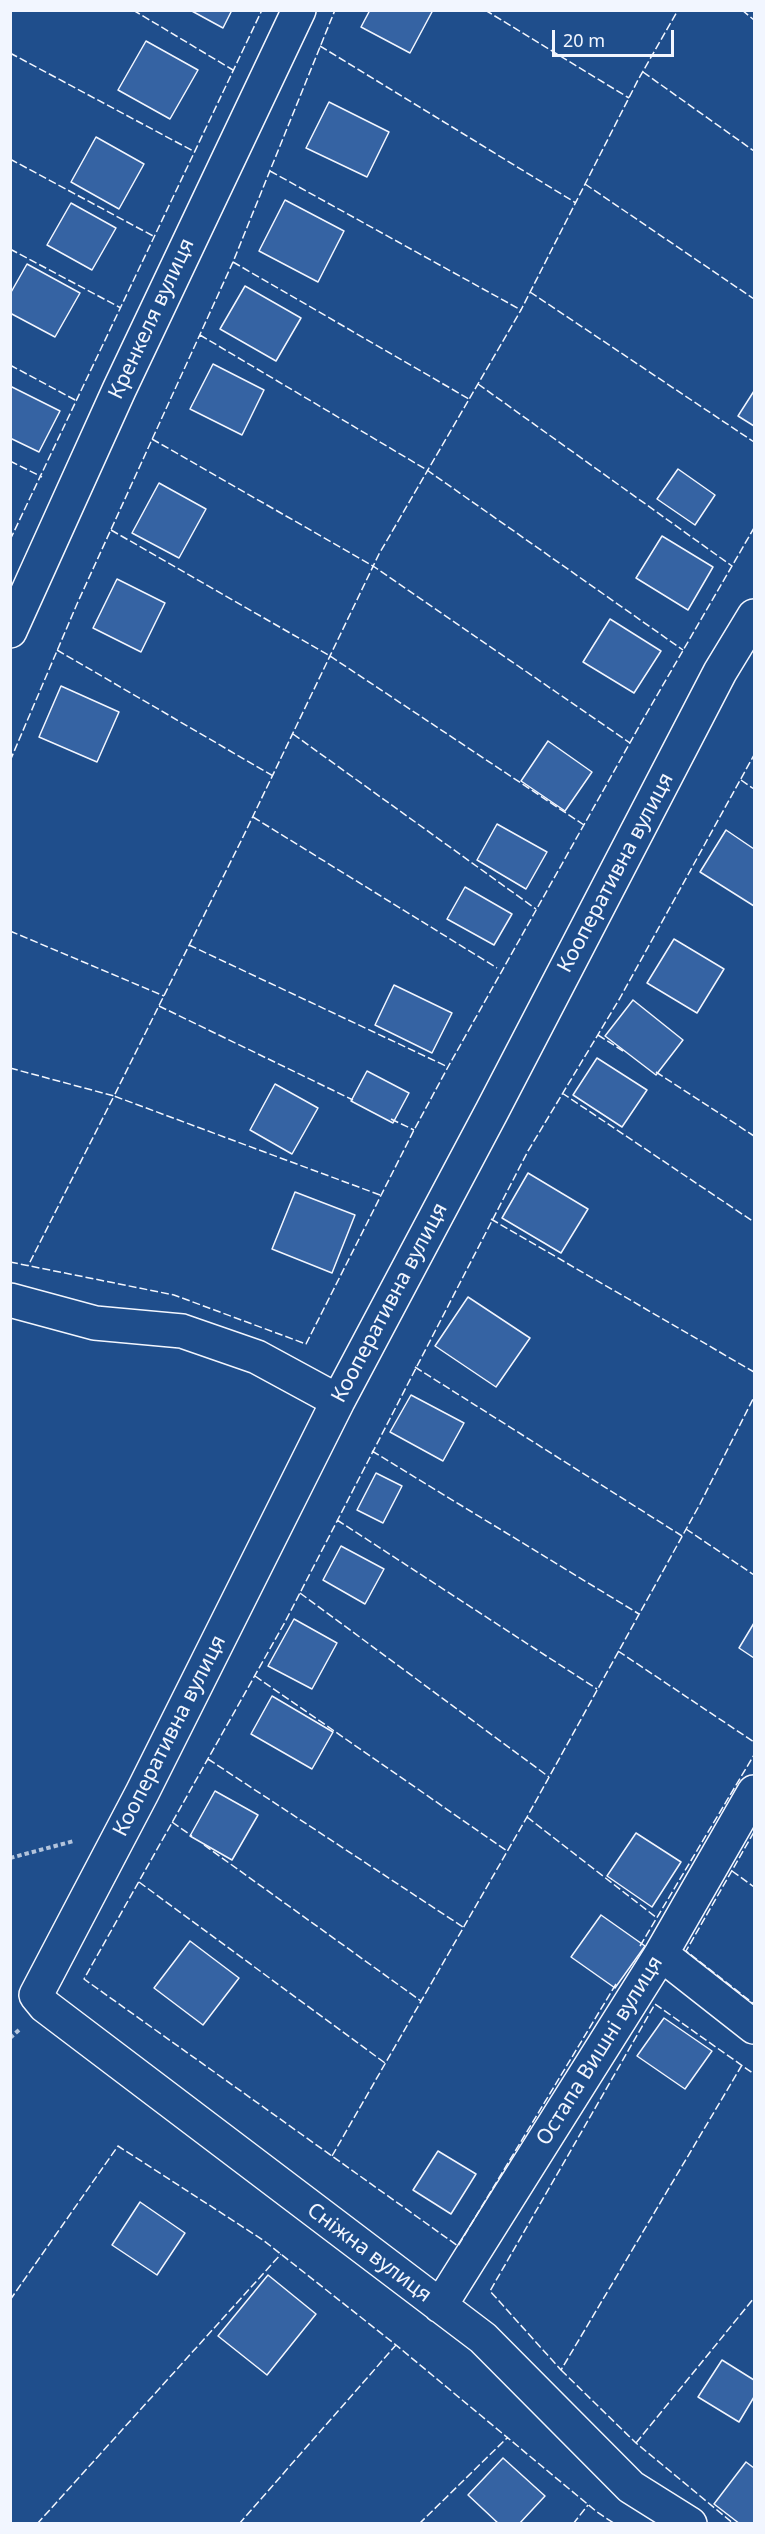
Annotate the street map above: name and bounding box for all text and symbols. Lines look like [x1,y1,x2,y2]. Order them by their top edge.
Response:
scale bar [555,18,676,56]
text: 20 m [563,28,605,52]
street label: Кренкеля вулиця [104,235,200,403]
street label: Кооперативна вулиця [553,769,679,977]
street label: Кооперативна вулиця [327,1199,453,1407]
street label: Кооперативна вулиця [108,1631,232,1841]
street label: Остапа Вишні вулиця [531,1952,669,2150]
street label: Сніжна вулиця [302,2198,436,2308]

